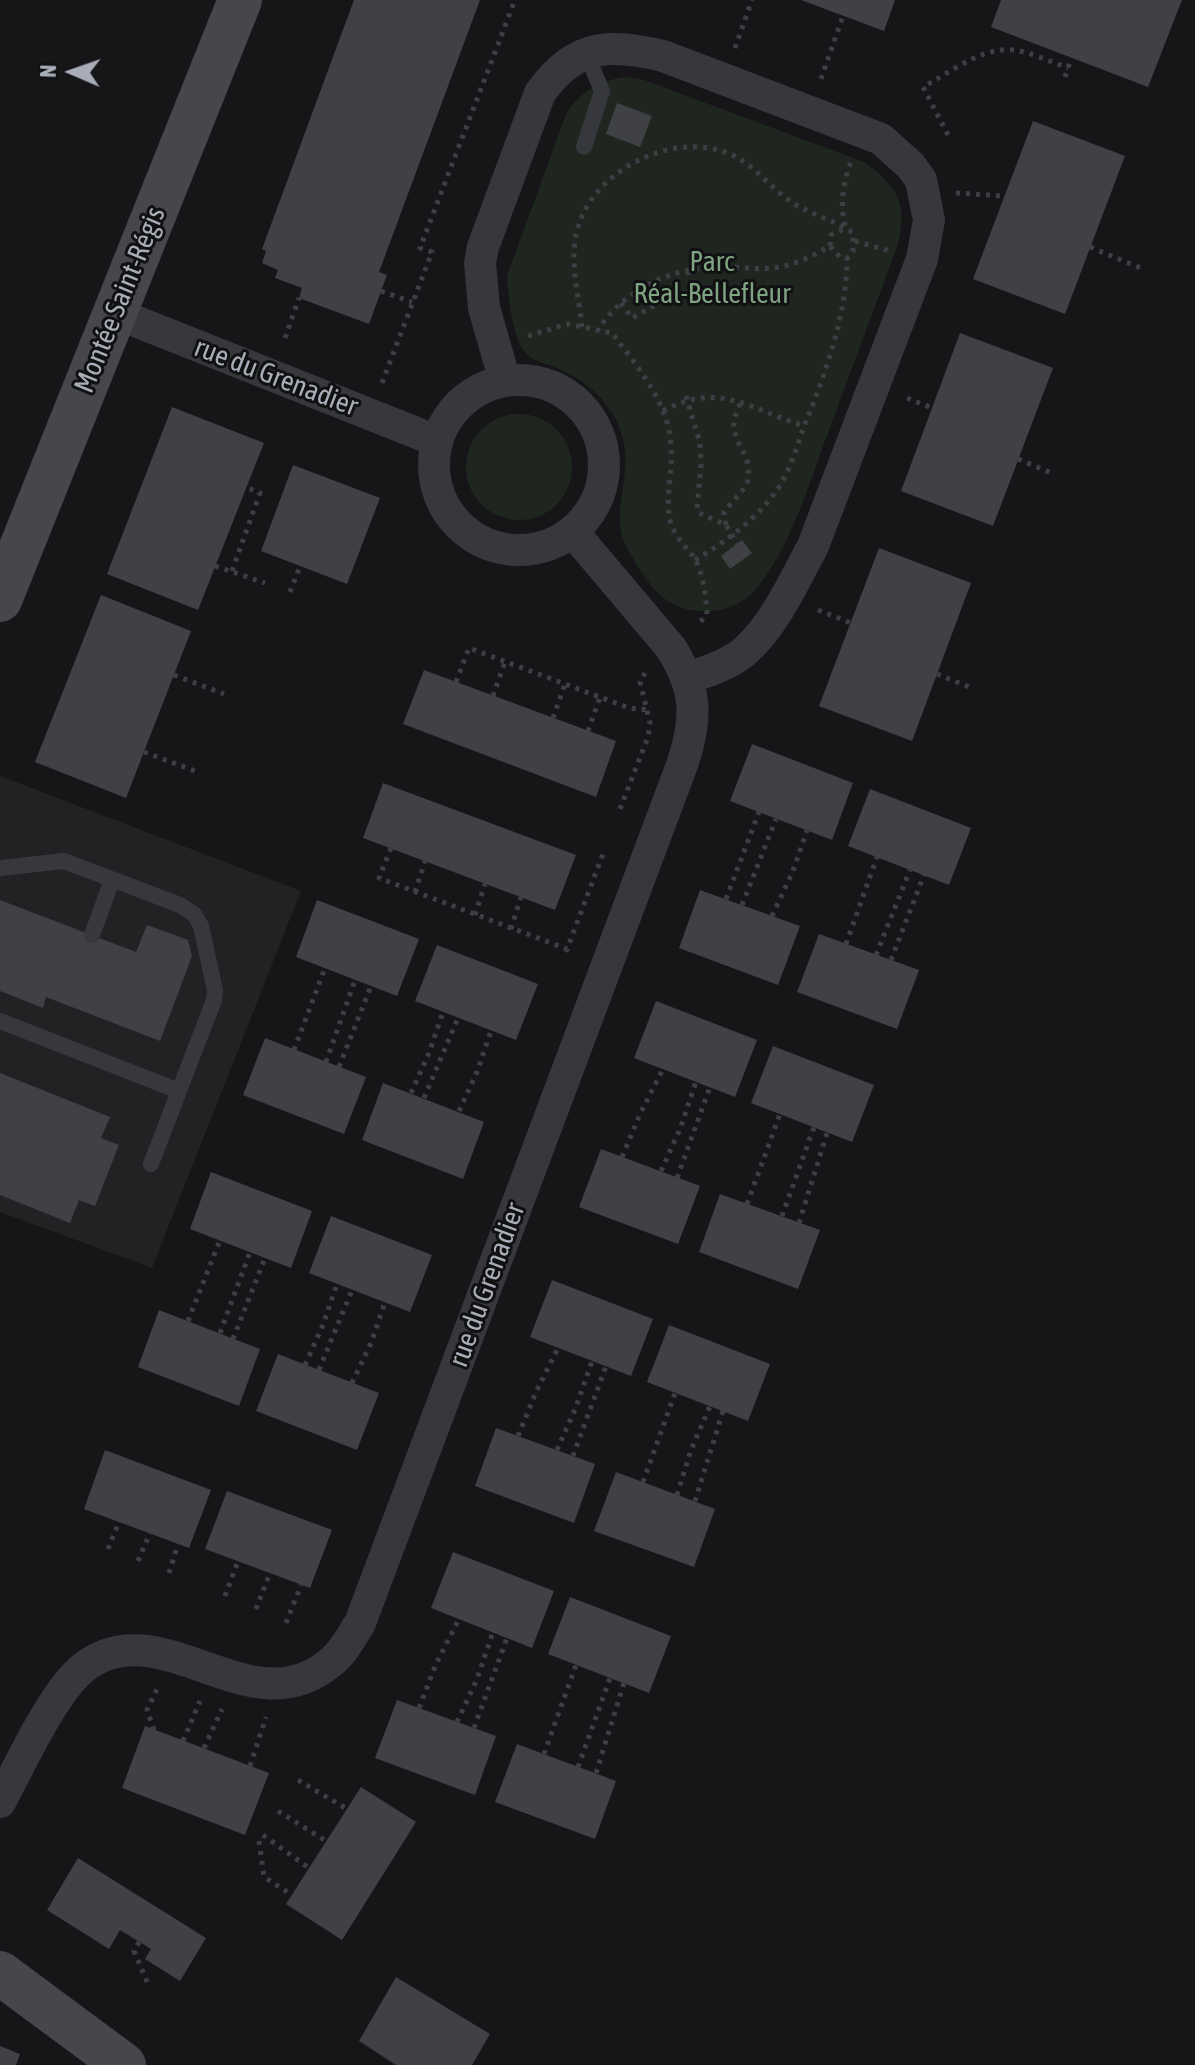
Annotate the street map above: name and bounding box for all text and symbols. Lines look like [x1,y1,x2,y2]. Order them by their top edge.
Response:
north arrow [32,32,112,112]
text: N [35,64,61,78]
street label: Montée Saint-Régis [67,202,173,398]
park label: Parc Réal-Bellefleur [634,245,790,311]
street label: rue du Grenadier [190,330,362,424]
street label: rue du Grenadier [442,1198,532,1372]

